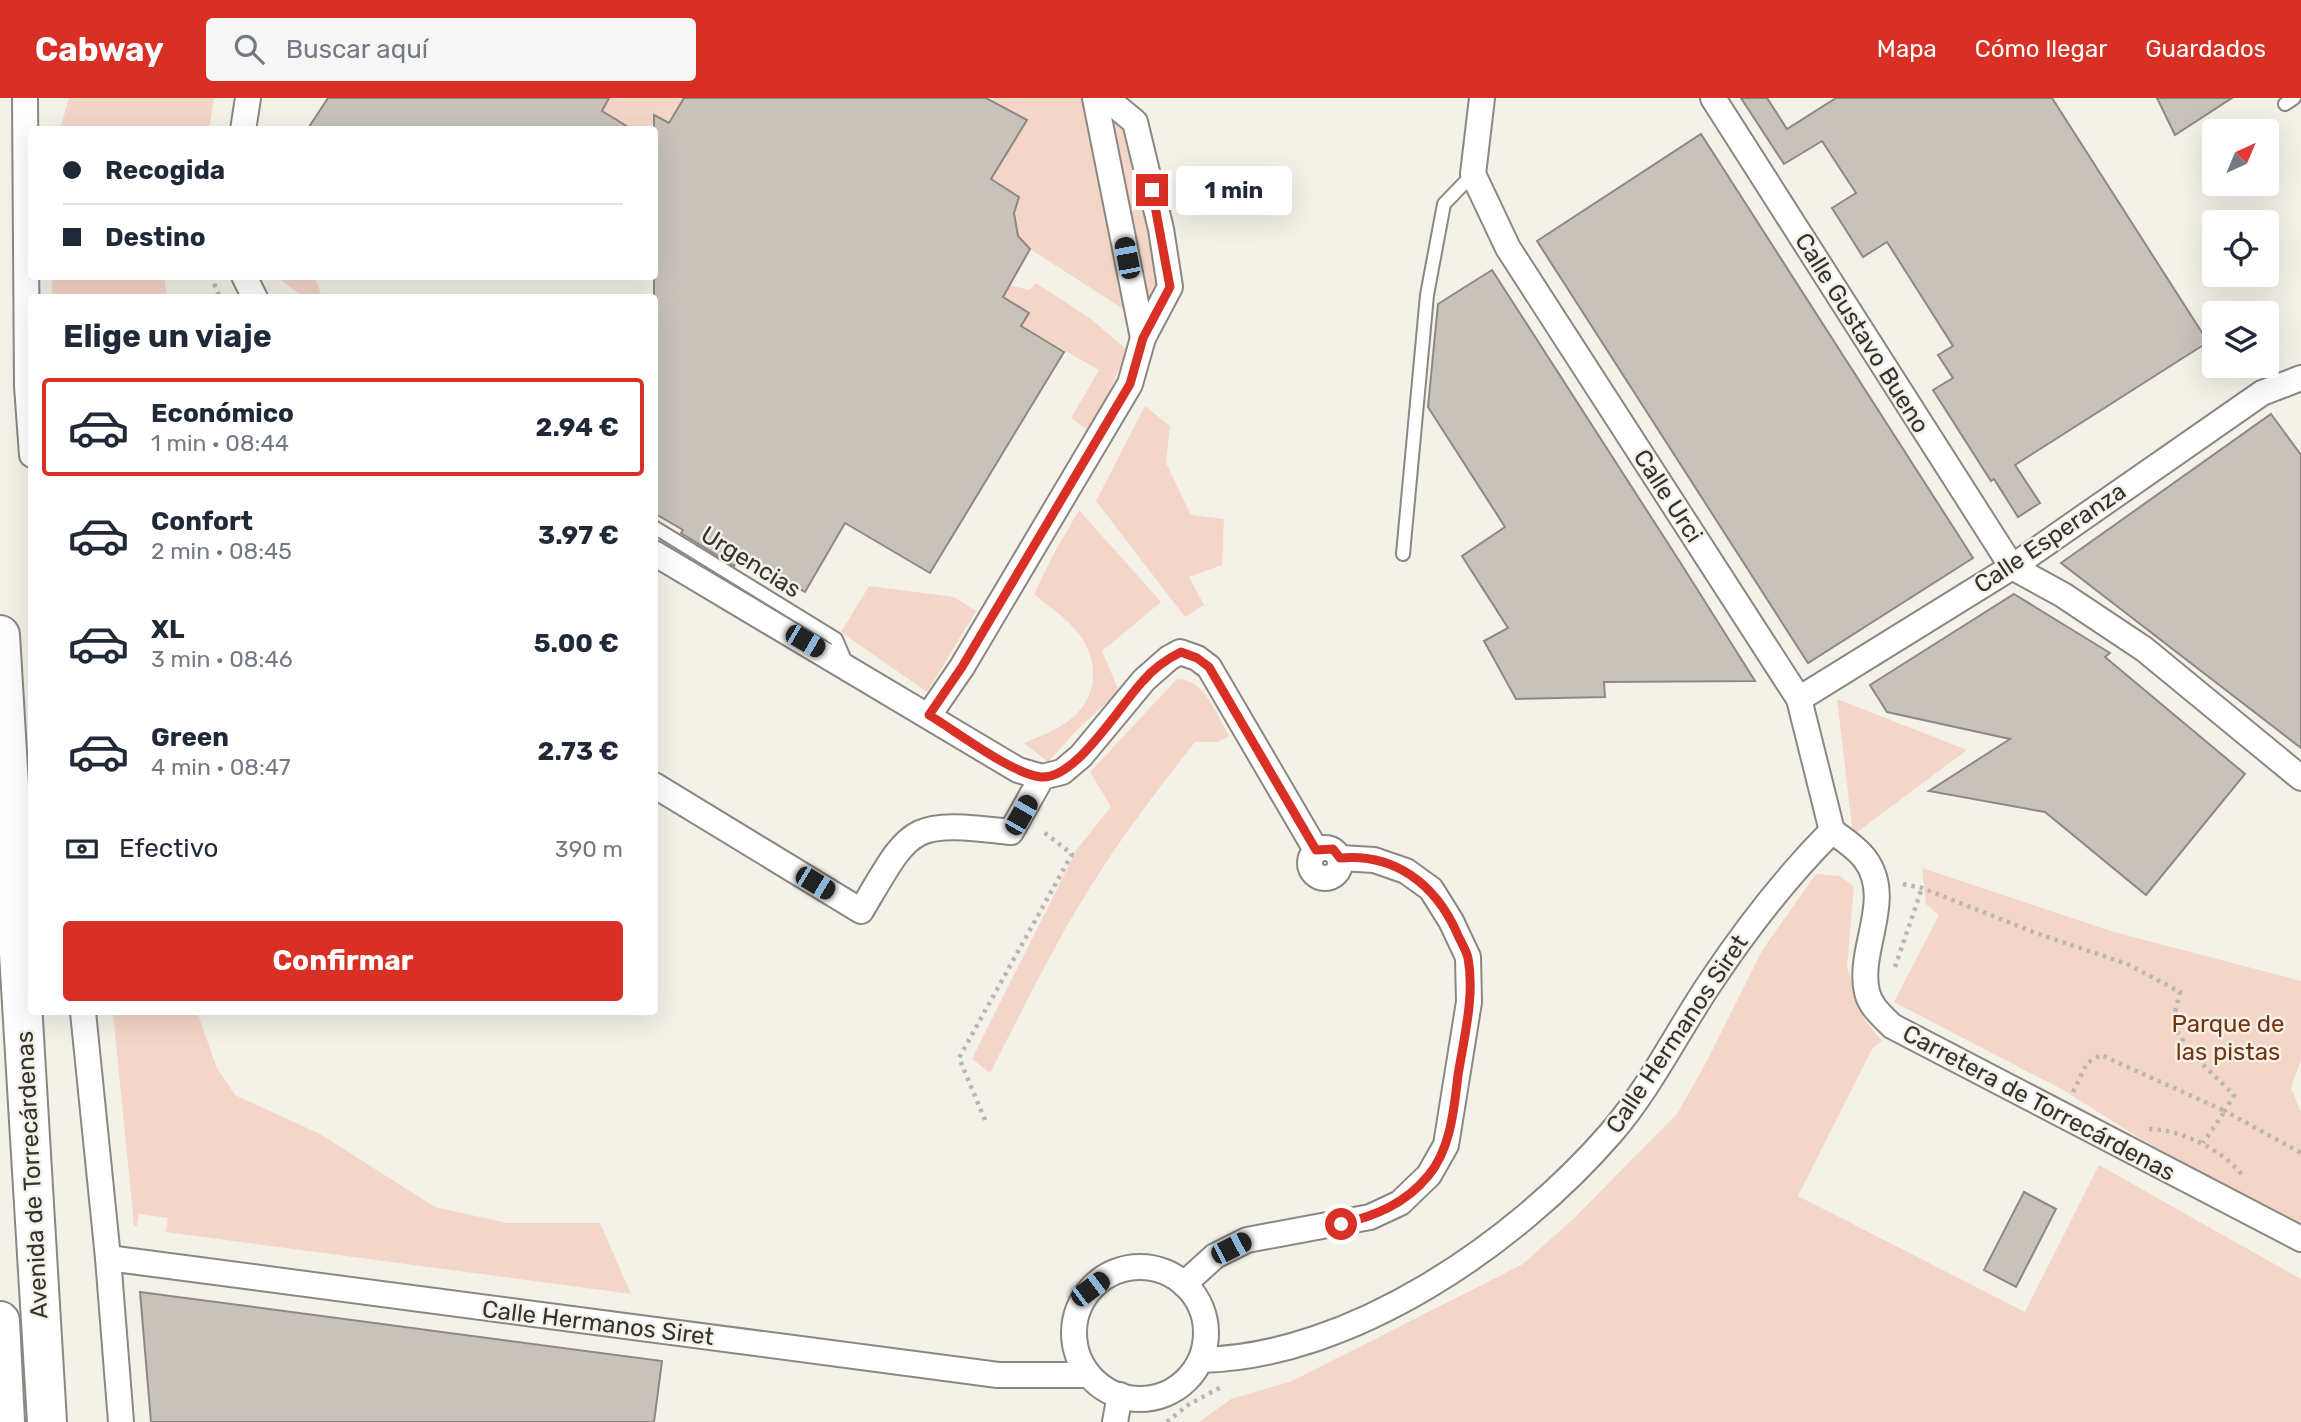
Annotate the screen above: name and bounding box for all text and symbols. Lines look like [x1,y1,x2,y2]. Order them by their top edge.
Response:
search box [206,18,696,81]
text: Cabway [35,30,164,69]
icon: search [230,30,268,68]
text: Buscar aquí [286,34,428,65]
text: Mapa [1877,35,1937,63]
text: Cómo llegar [1975,35,2107,63]
text: Guardados [2145,35,2266,63]
north arrow [2202,119,2278,196]
map controls [2202,119,2279,378]
text: Recogida [105,155,225,186]
callout: 1 min [1176,166,1292,214]
route end [1136,174,1168,206]
text: 1 min [1205,176,1263,204]
button: locate [2202,210,2279,287]
text: Destino [105,222,206,253]
street label: Calle Gustavo Bueno [1789,228,1935,438]
car [1113,235,1142,281]
button: layers [2202,301,2279,378]
text: Elige un viaje [63,317,272,355]
icon: car [67,396,130,459]
text: Económico [151,398,294,429]
text: 2.94 € [536,412,619,443]
text: 1 min · 08:44 [151,429,289,457]
street label: Calle Urci [1628,444,1708,548]
street label: Calle Esperanza [1969,477,2131,599]
icon: car [67,504,130,567]
text: Confort [151,506,253,537]
text: 3.97 € [538,520,619,551]
street label: Urgencias [696,520,806,604]
text: 2 min · 08:45 [151,537,292,565]
icon: car [67,612,130,675]
text: XL [151,614,184,645]
car [782,621,829,661]
text: 5.00 € [534,628,619,659]
text: 3 min · 08:46 [151,645,293,673]
icon: car [67,720,130,783]
text: Green [151,722,229,753]
text: 2.73 € [538,736,619,767]
text: 4 min · 08:47 [151,753,291,781]
car [1002,792,1041,838]
icon: cash [63,830,101,868]
text: Efectivo [119,833,218,864]
text: 390 m [555,835,623,863]
car [792,863,839,903]
button: Confirmar [63,921,623,1001]
street label: Calle Hermanos Siret [1600,929,1754,1139]
park label: Parque de las pistas [2171,1010,2285,1066]
street label: Carretera de Torrecárdenas [1898,1019,2180,1187]
street label: Avenida de Torrecárdenas [10,1030,54,1320]
route start [1325,1208,1357,1240]
car [1208,1229,1255,1267]
car [1067,1268,1114,1310]
street label: Calle Hermanos Siret [481,1295,715,1351]

